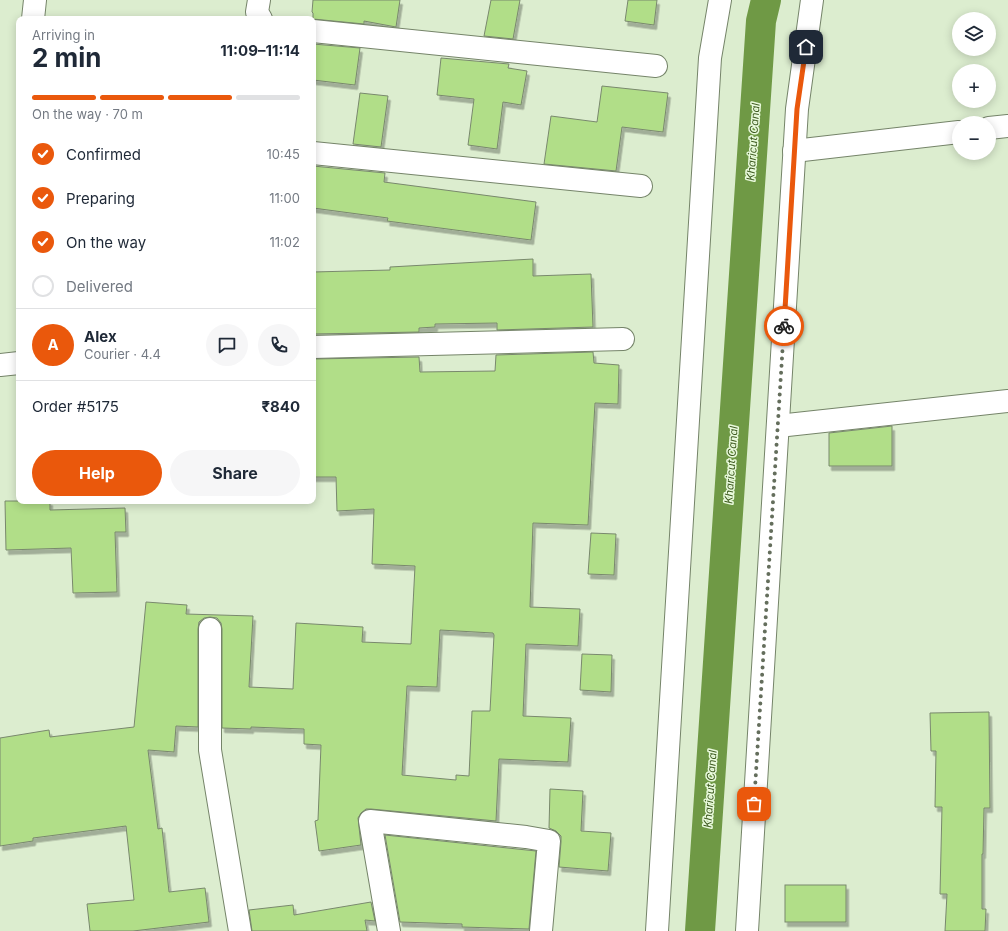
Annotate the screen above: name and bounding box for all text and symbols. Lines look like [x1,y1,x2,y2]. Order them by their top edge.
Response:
map controls [952,12,996,160]
button: layers [952,12,996,56]
text: Arriving in [32,27,95,43]
pin [789,30,823,64]
icon: home [795,36,817,58]
text: 11:09–11:14 [220,41,300,60]
text: 2 min [32,42,102,73]
button: + [952,64,996,108]
water label: Kharicut Canal [743,102,763,181]
text: On the way · 70 m [32,106,143,122]
button: − [952,116,996,160]
icon: check [32,143,54,165]
text: Confirmed [66,145,141,164]
text: 10:45 [266,146,300,162]
icon: check [32,187,54,209]
text: Preparing [66,189,135,208]
text: 11:00 [269,190,300,206]
icon: check [32,231,54,253]
text: On the way [66,233,146,252]
text: 11:02 [270,234,300,250]
text: Delivered [66,277,133,296]
courier [764,306,804,346]
icon: bike [773,315,795,337]
button: chat [206,324,248,366]
button: phone [258,324,300,366]
text: Alex [84,327,117,346]
text: A [47,335,59,354]
text: Courier · 4.4 [84,346,161,362]
text: Order #5175 [32,397,119,416]
text: ₹840 [261,397,300,416]
water label: Kharicut Canal [721,425,741,504]
button: Help [32,450,162,496]
button: Share [170,450,300,496]
water label: Kharicut Canal [700,749,720,828]
pin [737,787,771,821]
icon: bag [743,793,765,815]

